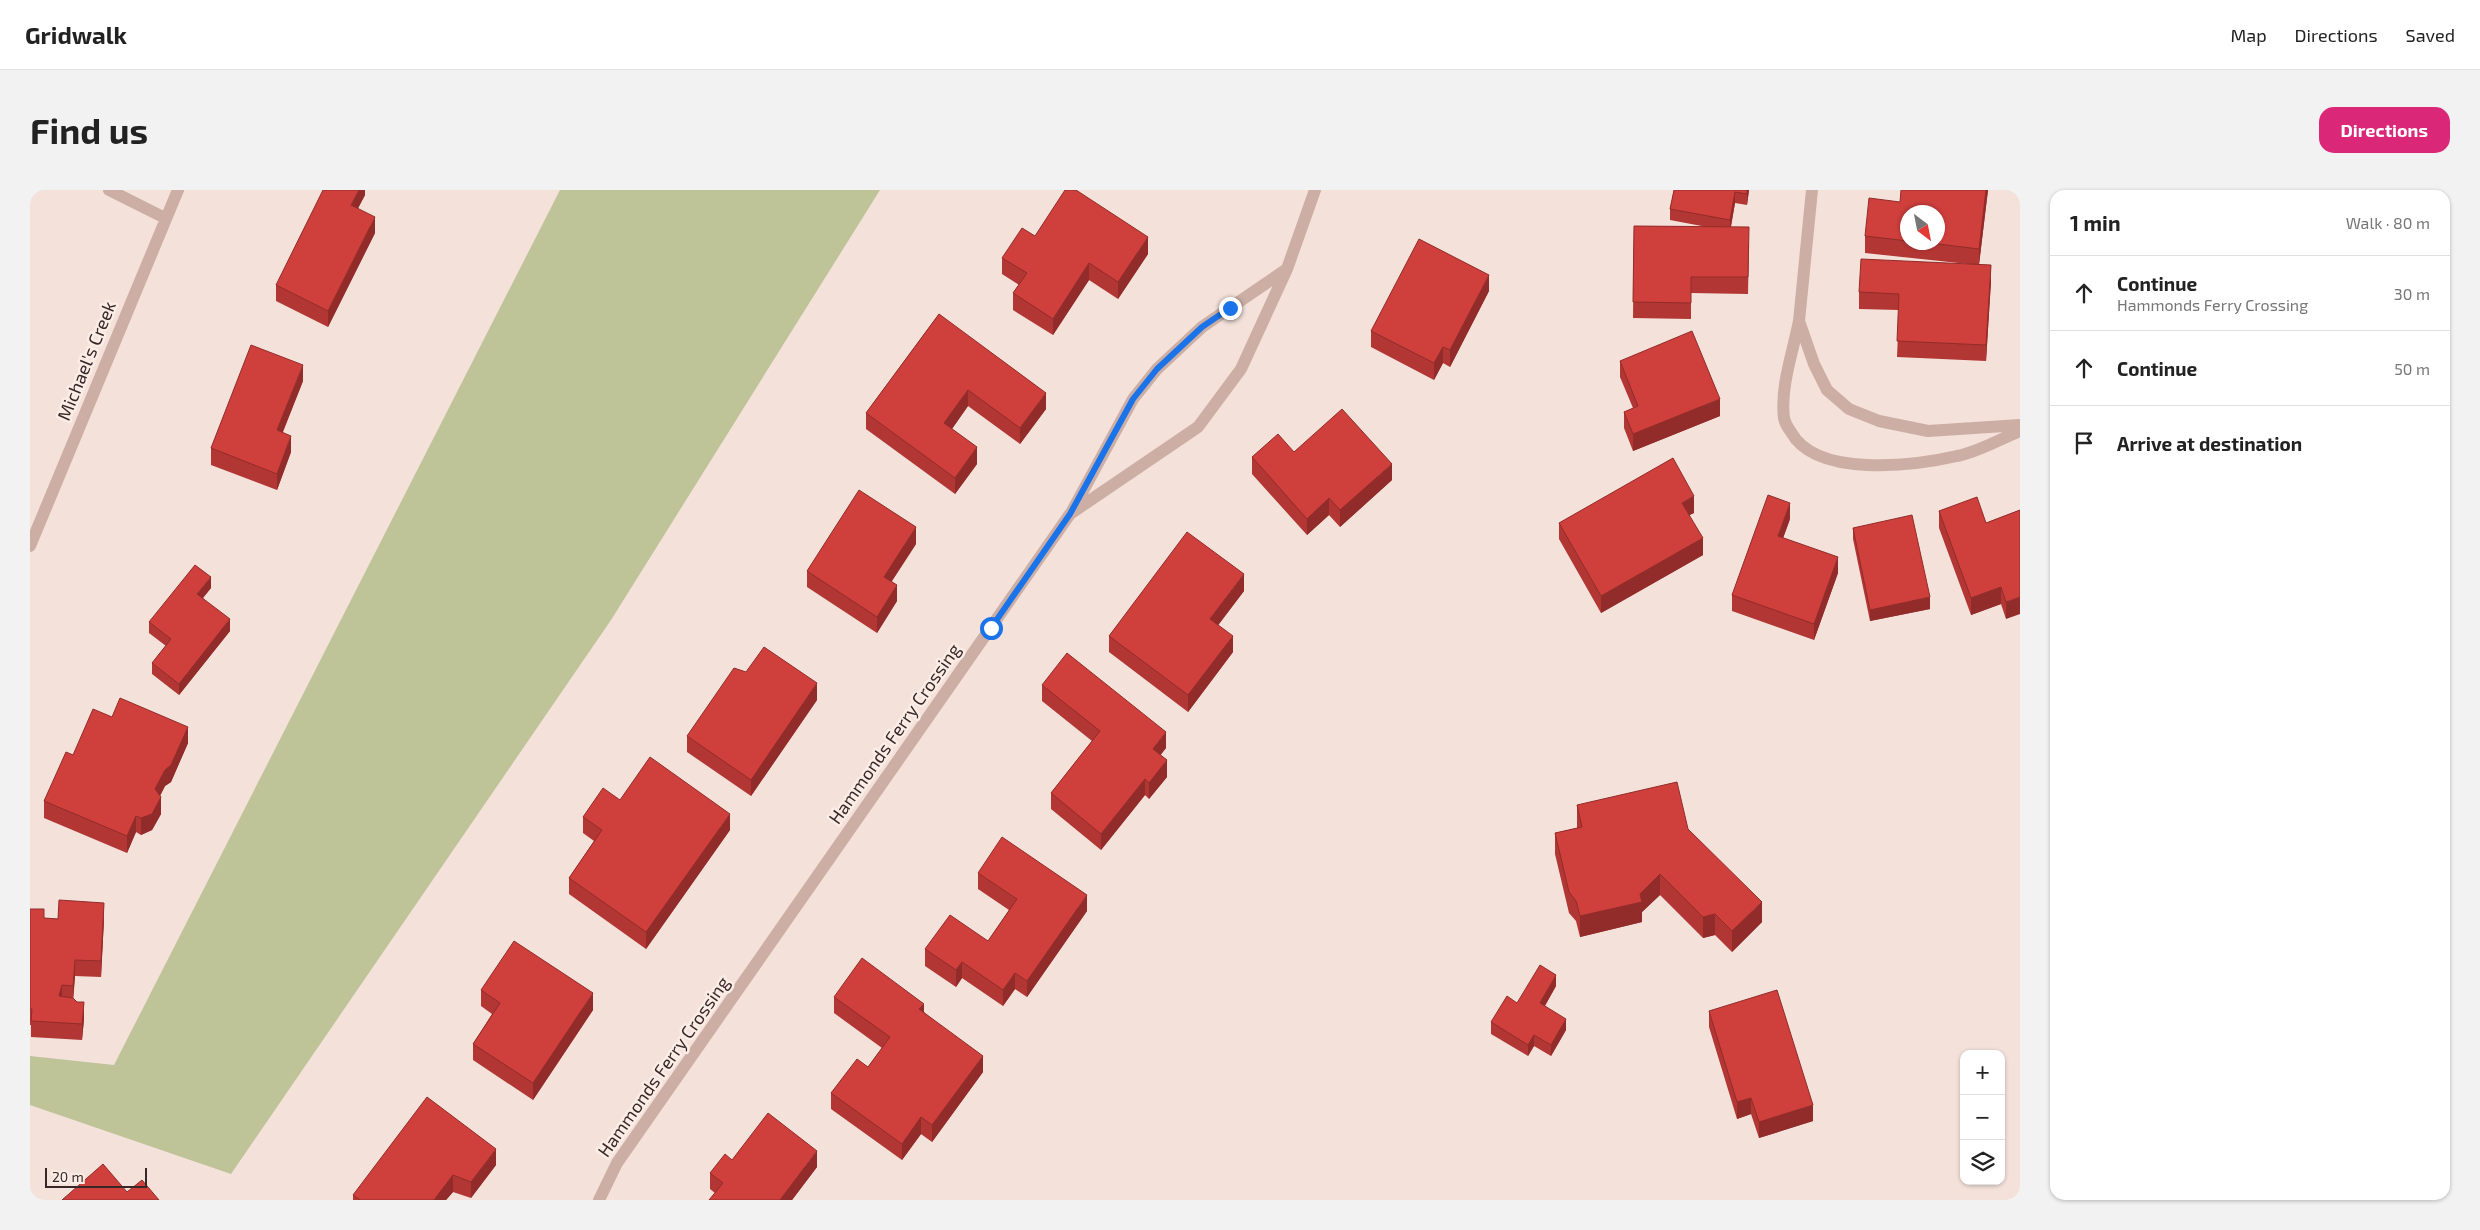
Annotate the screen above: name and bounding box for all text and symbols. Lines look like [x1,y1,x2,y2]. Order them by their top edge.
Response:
text: Gridwalk [25,20,127,49]
text: Map [2230,24,2267,46]
text: Directions [2295,24,2378,46]
text: Saved [2406,24,2455,46]
button: Directions [2319,107,2450,153]
text: Find us [30,109,148,151]
north arrow [1900,205,1945,250]
text: 1 min [2070,210,2121,235]
text: Walk · 80 m [2346,213,2430,232]
text: Continue [2117,272,2197,295]
icon: ahead [2070,279,2098,307]
text: 30 m [2394,284,2430,303]
text: Hammonds Ferry Crossing [2117,295,2308,314]
route end [1219,297,1242,320]
street label: Michael's Creek [52,298,120,423]
icon: ahead [2070,354,2098,382]
text: Continue [2117,357,2197,380]
text: 50 m [2394,359,2430,378]
icon: arrive [2070,429,2098,457]
text: Arrive at destination [2117,432,2302,455]
route start [980,617,1003,640]
street label: Hammonds Ferry Crossing [824,639,965,828]
street label: Hammonds Ferry Crossing [593,972,734,1161]
map controls [1960,1050,2005,1185]
button: + [1960,1050,2005,1095]
button: − [1960,1095,2005,1140]
button: layers [1960,1140,2005,1185]
scale bar [45,1165,148,1188]
text: 20 m [52,1168,84,1185]

